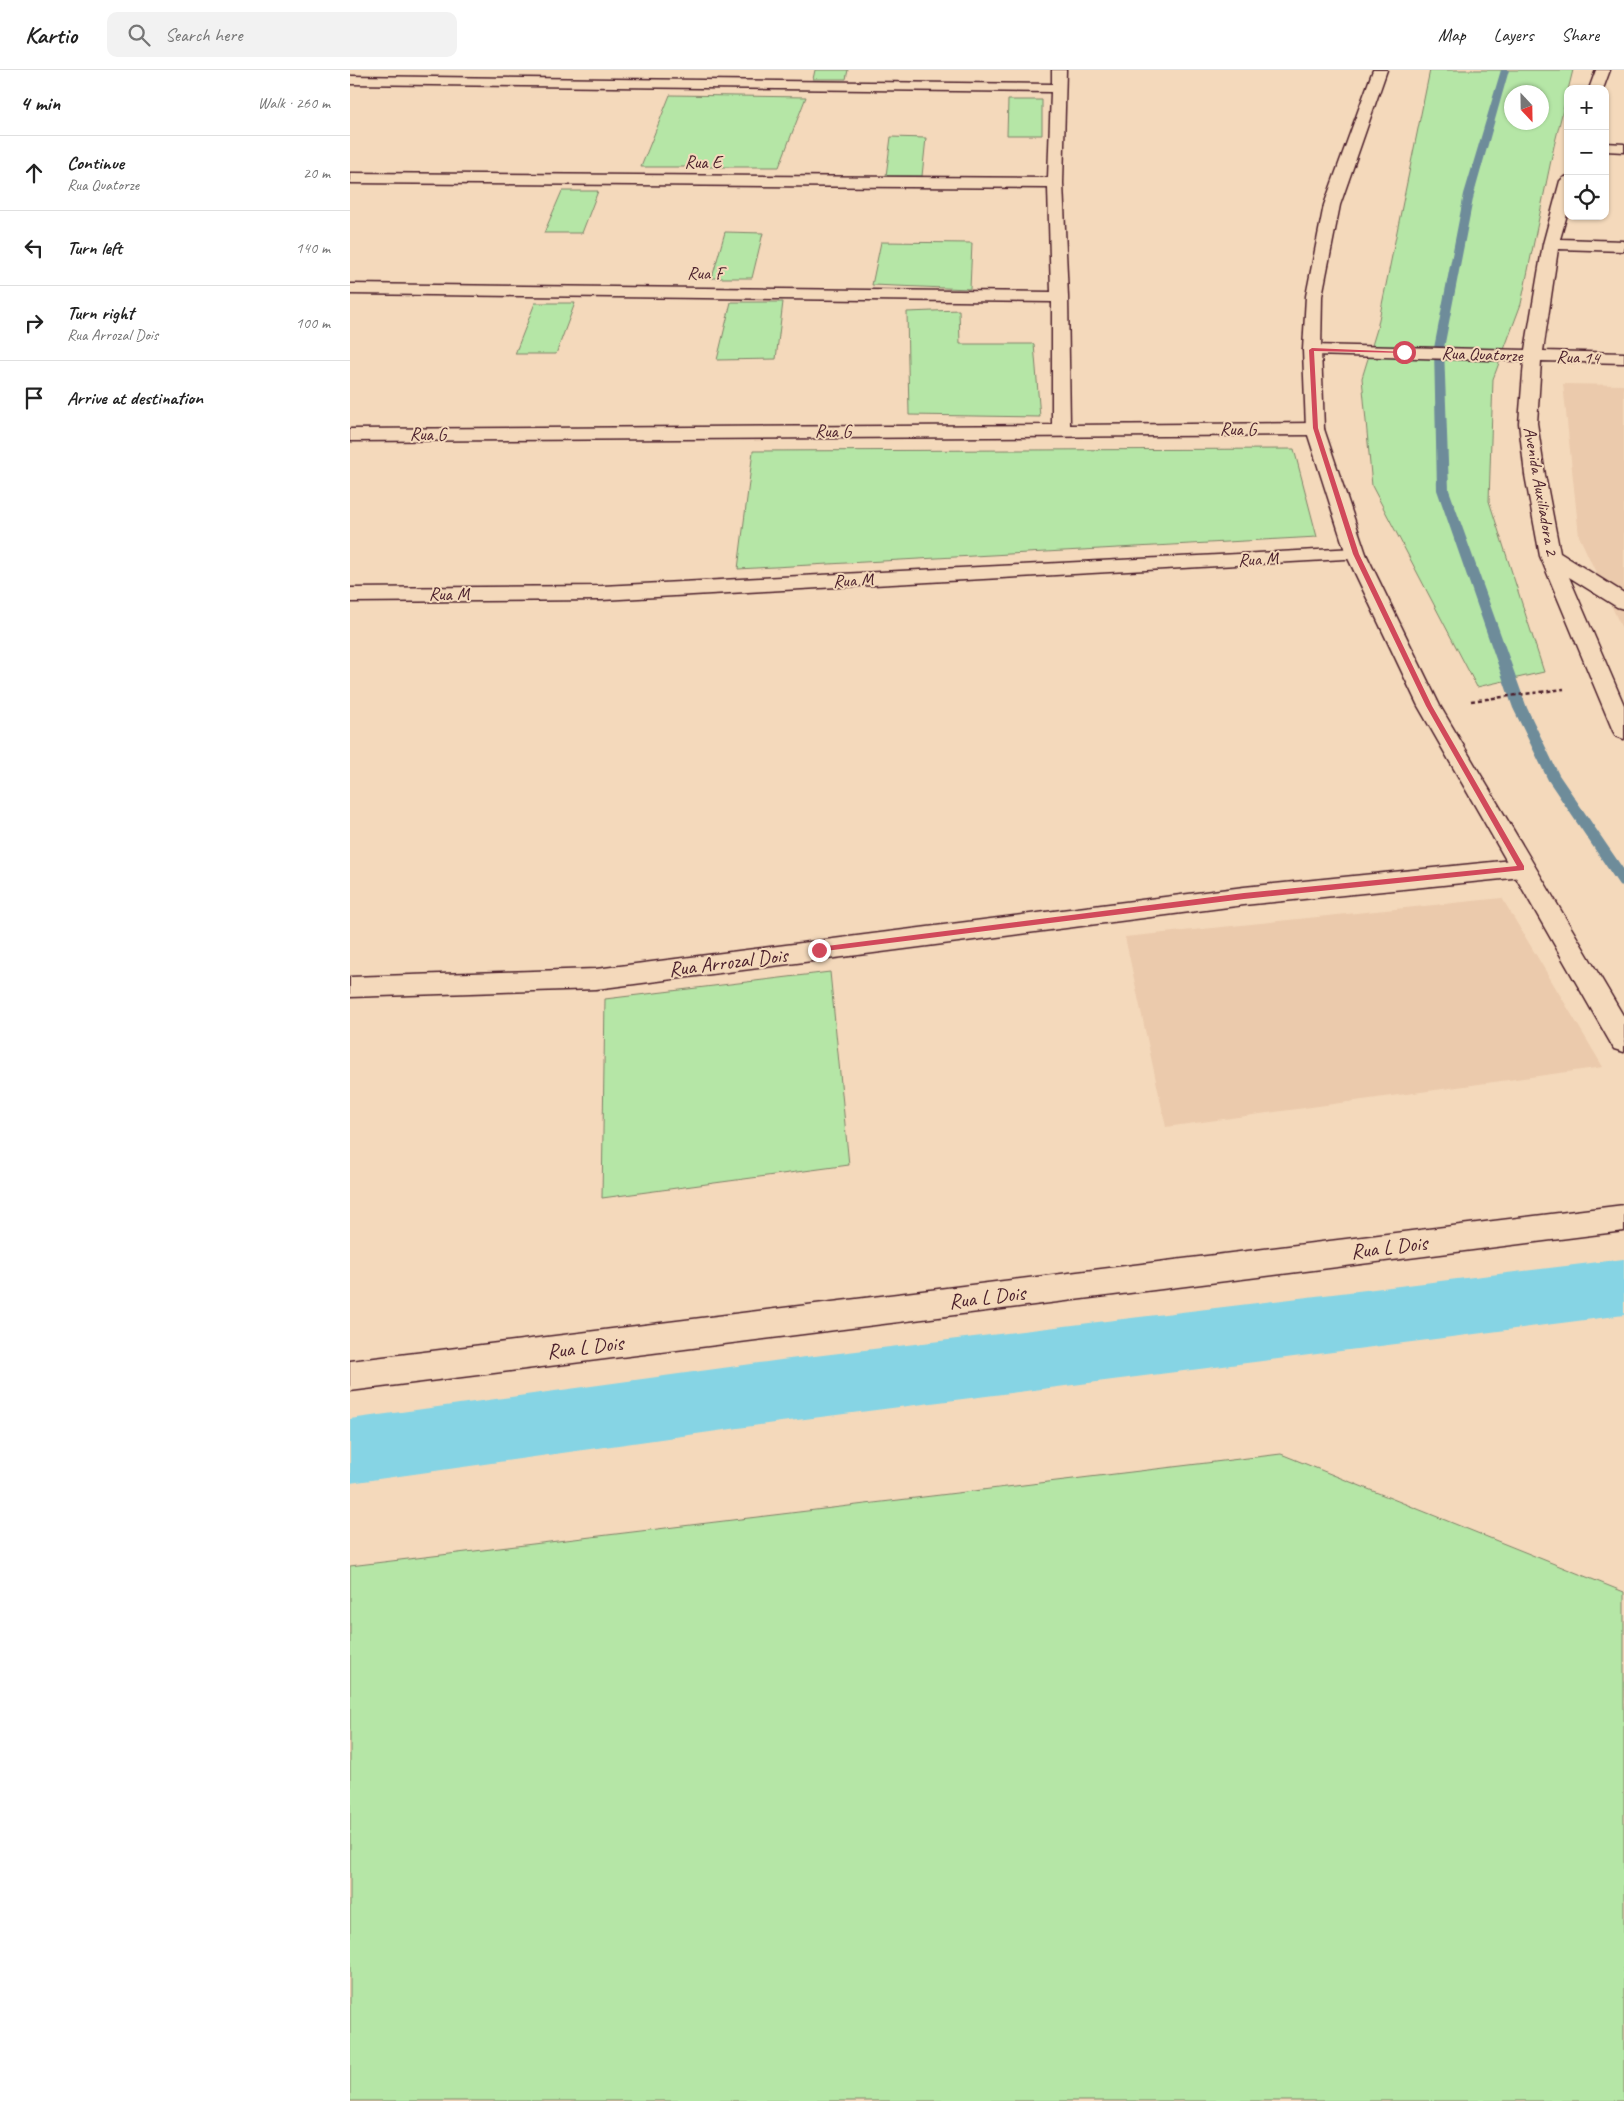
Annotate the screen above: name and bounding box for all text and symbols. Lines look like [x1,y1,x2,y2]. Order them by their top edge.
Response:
search box [107,12,457,57]
text: Kartio [25,20,77,50]
icon: search [125,21,153,49]
text: Search here [165,23,242,47]
text: Map [1438,24,1466,46]
text: Layers [1494,24,1533,46]
text: Share [1561,24,1599,46]
north arrow [1504,85,1549,130]
map controls [1564,85,1609,220]
button: + [1564,85,1609,130]
text: 4 min [20,90,60,116]
text: Walk · 260 m [258,93,330,113]
button: − [1564,130,1609,175]
text: Continue [67,151,124,175]
street label: Rua E [685,151,724,173]
icon: ahead [20,159,48,187]
text: 20 m [303,163,330,183]
text: Rua Quatorze [67,175,139,195]
button: locate [1564,175,1609,220]
icon: left [20,234,48,262]
text: Turn left [67,236,122,260]
text: 140 m [296,238,330,258]
street label: Rua F [687,262,728,284]
text: Turn right [67,301,134,325]
icon: right [20,309,48,337]
text: 100 m [296,313,330,333]
text: Rua Arrozal Dois [67,325,158,345]
route start [1393,341,1416,364]
street label: Rua Quatorze [1441,342,1524,366]
street label: Rua 14 [1556,345,1602,369]
icon: arrive [20,384,48,412]
text: Arrive at destination [67,386,203,410]
street label: Rua G [1220,418,1258,440]
street label: Rua G [815,420,853,442]
street label: Rua G [410,423,448,445]
street label: Avenida Auxiliadora 2 [1519,425,1563,559]
street label: Rua M [1237,547,1280,571]
street label: Rua M [832,568,875,592]
street label: Rua M [429,583,470,605]
route end [808,939,831,962]
street label: Rua Arrozal Dois [667,942,791,982]
street label: Rua L Dois [1349,1229,1430,1265]
street label: Rua L Dois [947,1279,1028,1315]
street label: Rua L Dois [545,1329,626,1365]

